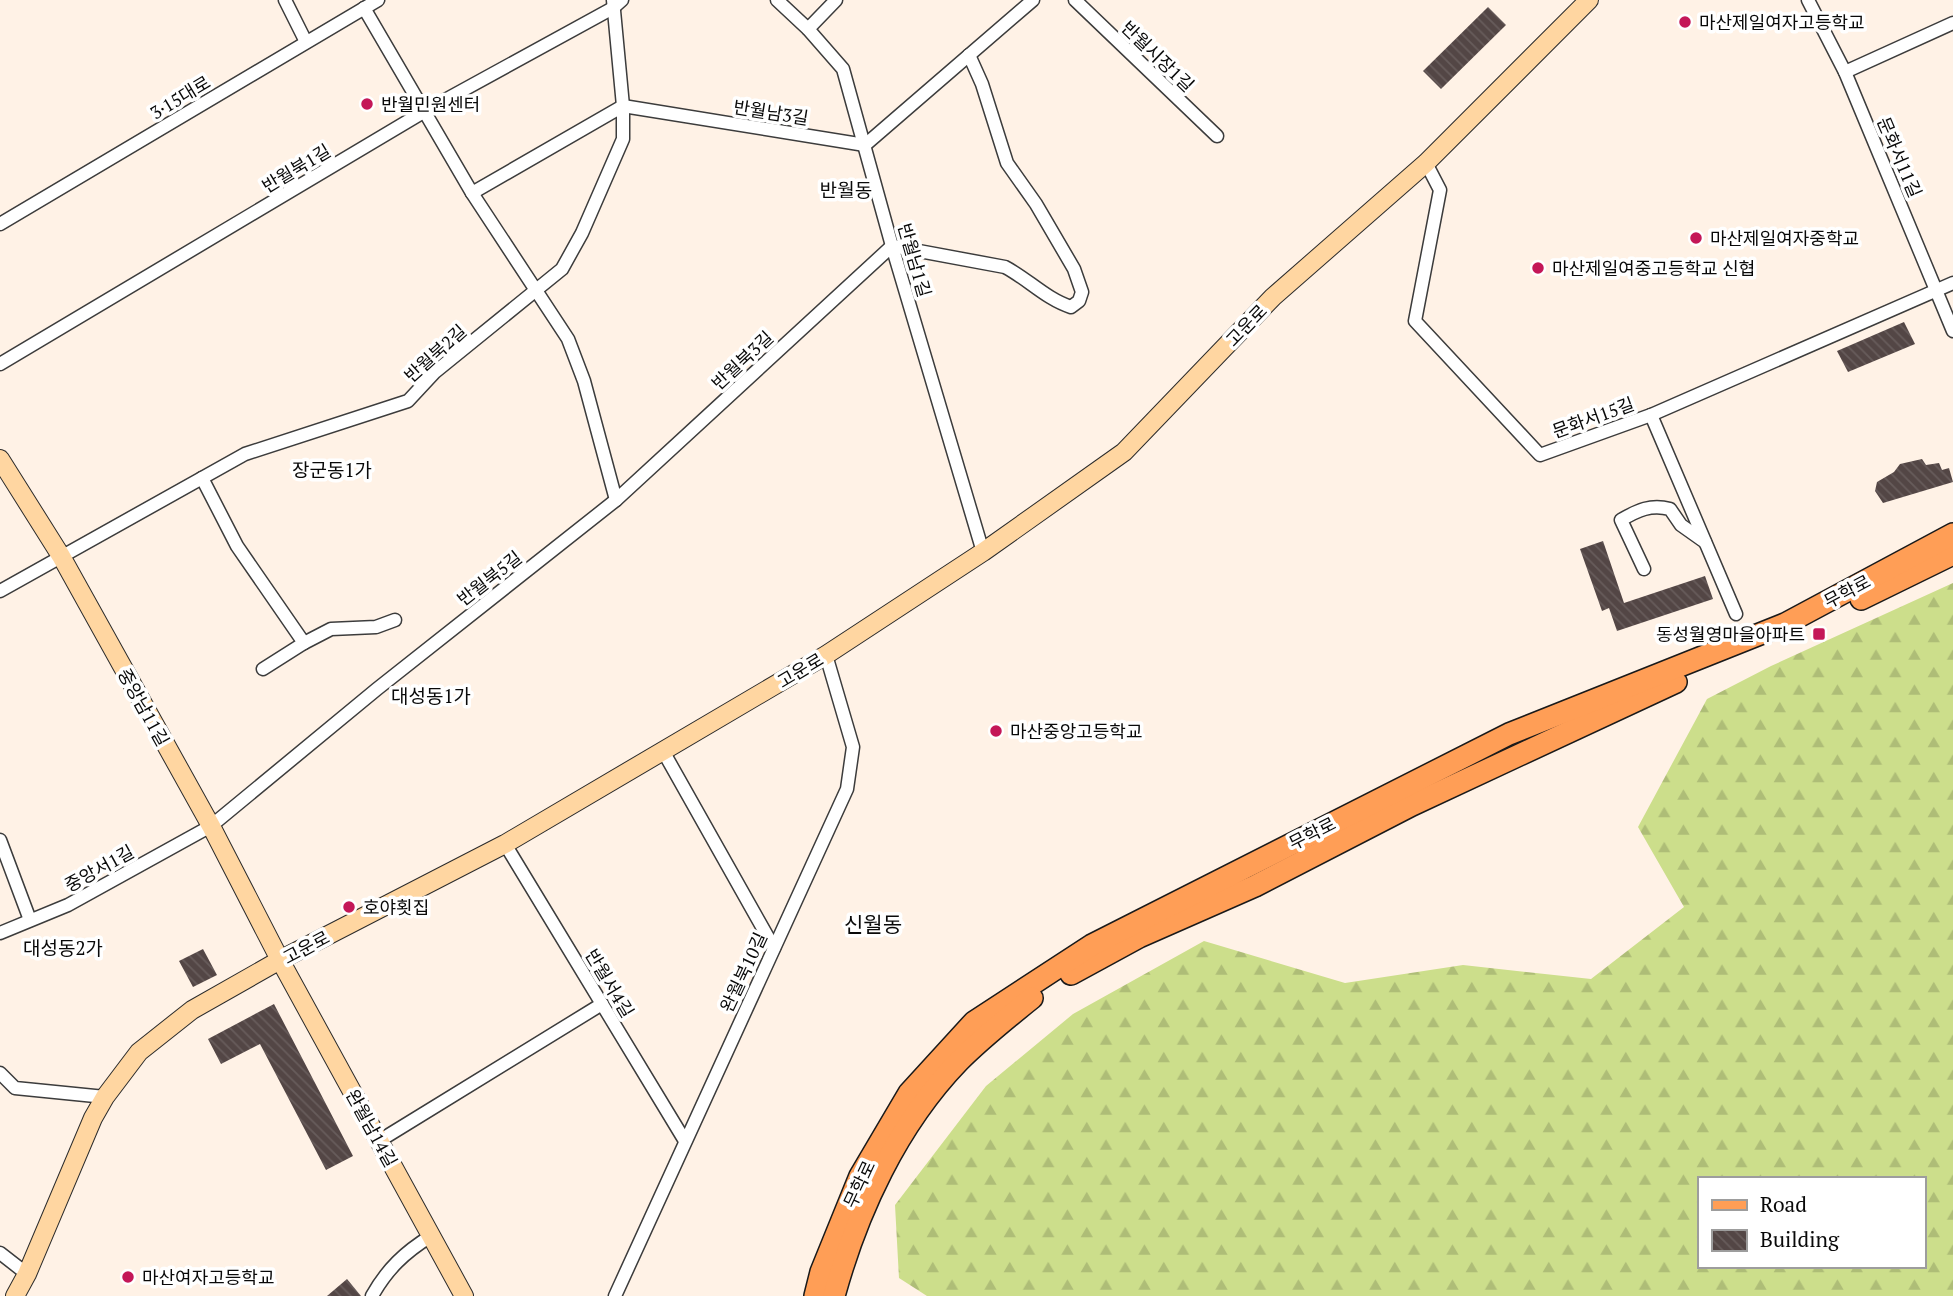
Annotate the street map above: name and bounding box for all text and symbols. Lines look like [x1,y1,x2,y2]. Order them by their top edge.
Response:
place label: 마산제일여자고등학교 [1699,10,1865,34]
marker: 마산제일여자고등학교 [1677,14,1693,30]
street label: 반월시장1길 [1116,15,1200,97]
street label: 3·15대로 [145,70,215,124]
place label: 반월민원센터 [381,92,480,116]
street label: 반월남3길 [732,94,810,130]
marker: 반월민원센터 [359,96,375,112]
street label: 문화서11길 [1872,113,1928,201]
street label: 반월북1길 [257,138,335,198]
district label: 반월동 [820,177,872,202]
street label: 반월남1길 [893,220,937,300]
place label: 마산제일여자중학교 [1710,226,1859,250]
marker: 마산제일여자중학교 [1688,230,1704,246]
place label: 마산제일여중고등학교 신협 [1552,256,1755,280]
marker: 마산제일여중고등학교 신협 [1530,260,1546,276]
street label: 고운로 [1220,299,1272,351]
street label: 반월북2길 [399,319,471,387]
street label: 반월북3길 [706,325,778,395]
street label: 문화서15길 [1549,391,1637,443]
district label: 장군동1가 [292,457,372,482]
street label: 반월북5길 [452,545,526,611]
street label: 무학로 [1819,569,1875,613]
place label: 동성월영마을아파트 [1656,622,1805,646]
marker: 동성월영마을아파트 [1811,626,1827,642]
street label: 고운로 [773,647,827,693]
street label: 중앙남11길 [113,664,175,750]
district label: 대성동1가 [391,683,471,708]
place label: 마산중앙고등학교 [1010,719,1142,743]
marker: 마산중앙고등학교 [988,723,1004,739]
street label: 무학로 [1284,811,1340,855]
street label: 중앙서1길 [60,839,138,897]
place label: 호야횟집 [363,895,429,919]
marker: 호야횟집 [341,899,357,915]
district label: 신월동 [844,910,902,938]
street label: 고운로 [278,925,334,969]
street label: 완월북10길 [714,928,772,1016]
district label: 대성동2가 [23,935,103,960]
street label: 반월서4길 [580,944,640,1022]
street label: 완월남14길 [341,1085,403,1171]
street label: 무학로 [838,1156,880,1212]
legend [1698,1177,1925,1268]
text: Road [1760,1190,1807,1218]
text: Building [1760,1225,1840,1253]
place label: 마산여자고등학교 [142,1265,274,1289]
marker: 마산여자고등학교 [120,1269,136,1285]

